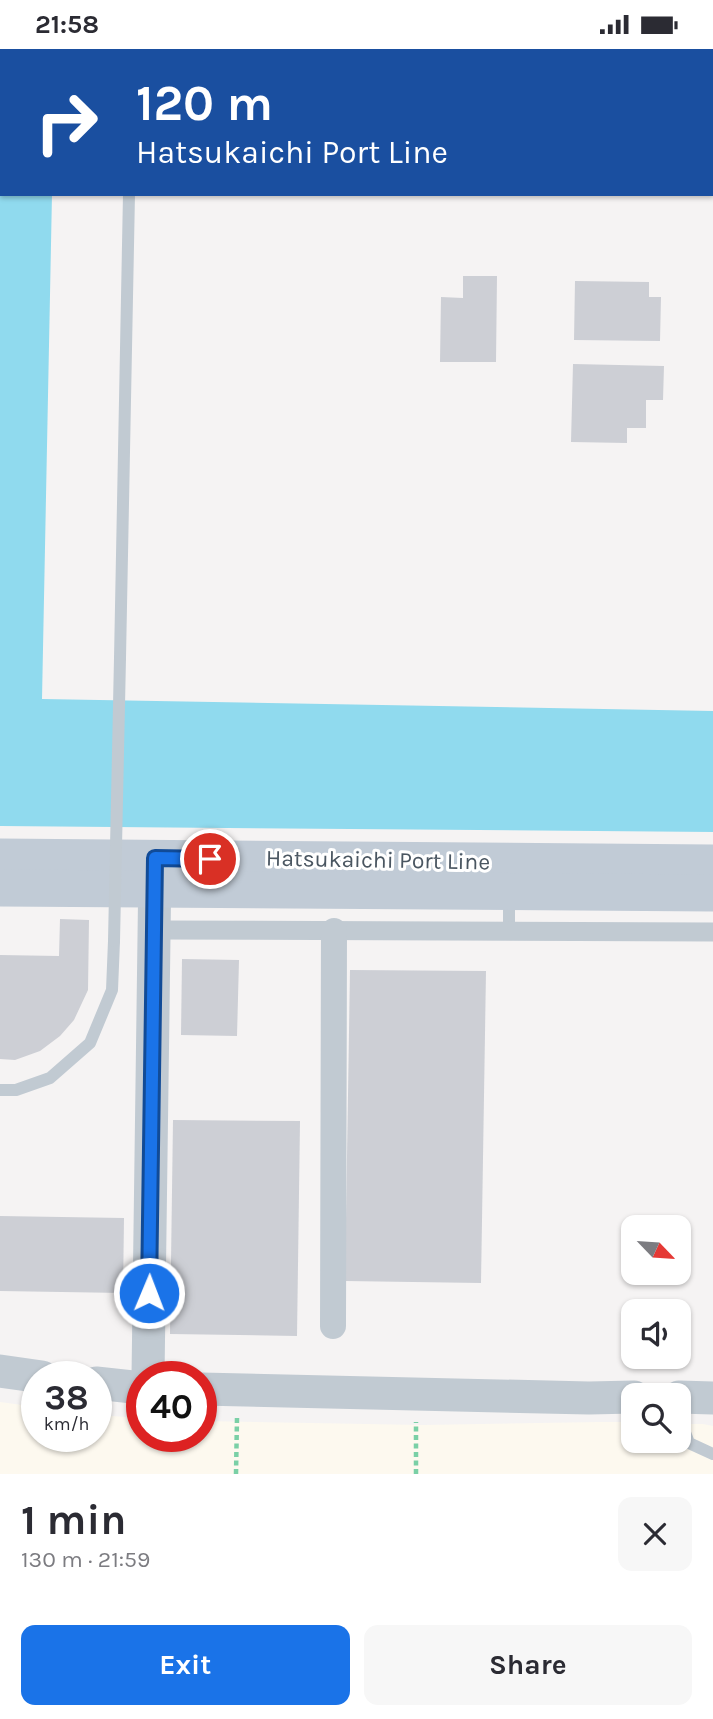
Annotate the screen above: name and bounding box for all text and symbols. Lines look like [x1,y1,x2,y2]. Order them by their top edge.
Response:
text: 21:58 [35,9,99,40]
text: 120 m [136,75,273,132]
icon: right [21,77,112,168]
text: Hatsukaichi Port Line [136,134,448,171]
pin [180,829,240,889]
icon: arrive [191,840,229,878]
street label: Hatsukaichi Port Line [266,845,490,875]
north arrow [621,1215,691,1285]
map controls [621,1215,691,1453]
position arrow [112,1256,186,1330]
button: sound [621,1299,691,1369]
speed limit sign: 40 [126,1361,217,1452]
text: 38 [44,1377,89,1418]
button: search [621,1383,691,1453]
text: km/h [44,1413,89,1435]
text: 1 min [21,1495,126,1545]
button: close [618,1497,692,1571]
text: 130 m · 21:59 [21,1546,150,1573]
button: Exit [21,1625,350,1705]
button: Share [364,1625,692,1705]

